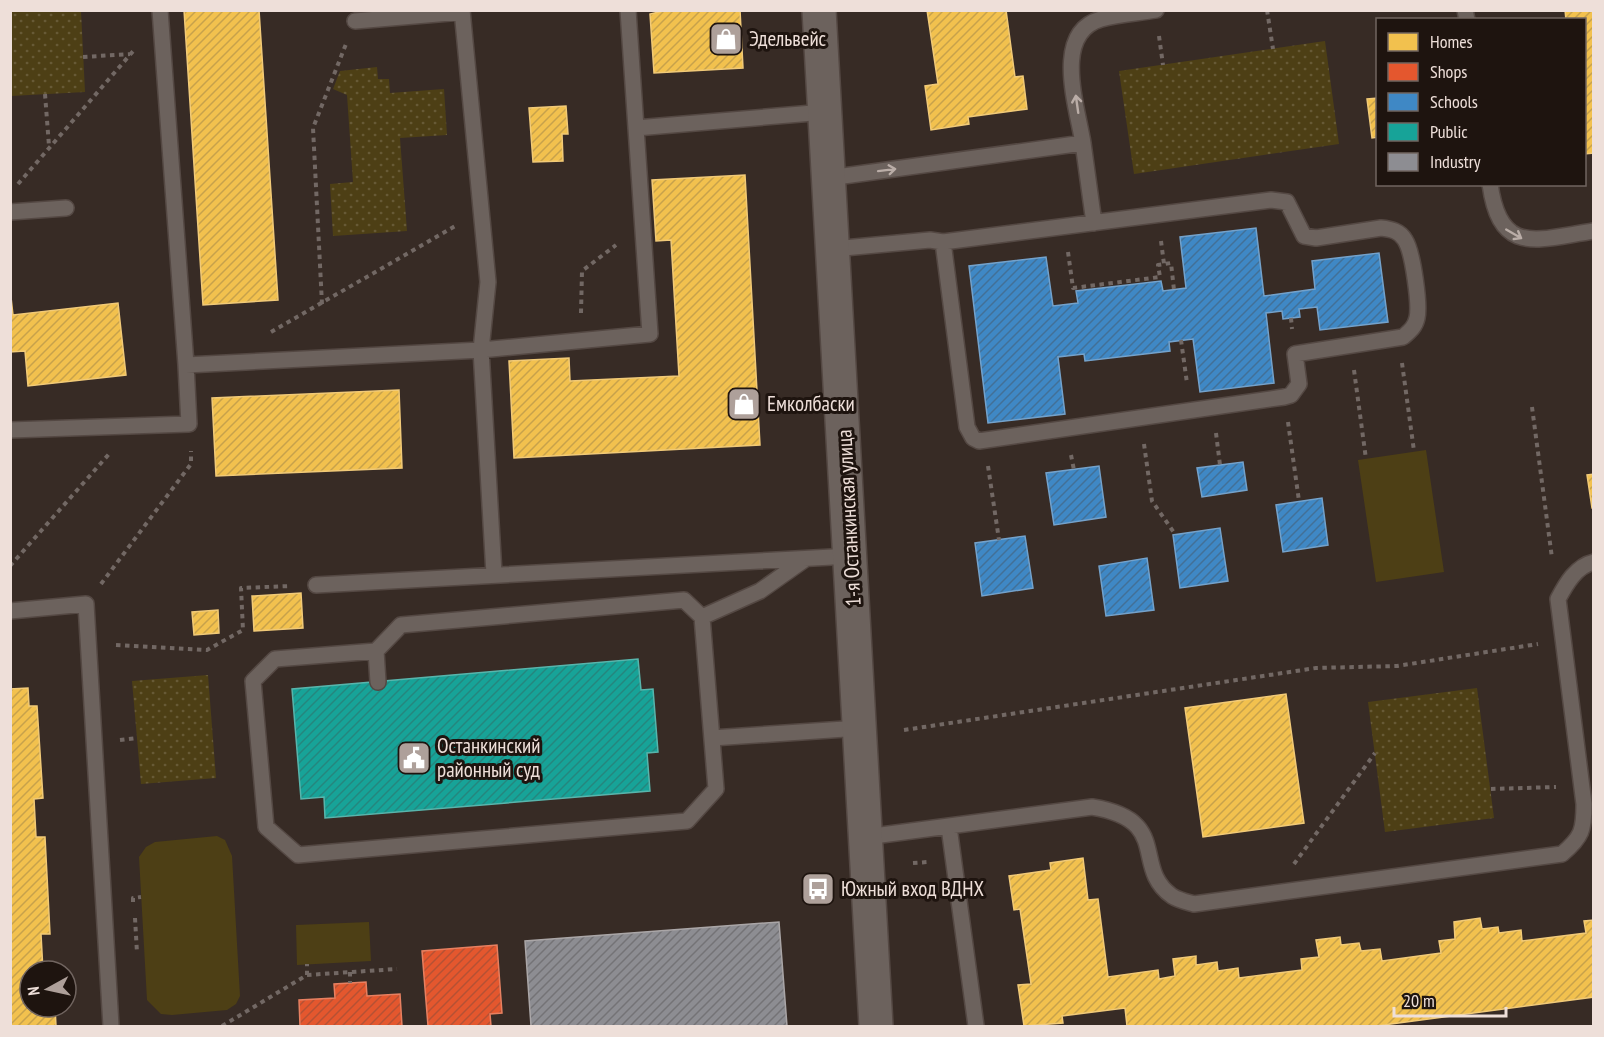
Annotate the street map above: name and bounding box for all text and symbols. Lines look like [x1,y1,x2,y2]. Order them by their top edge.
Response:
legend [1376,18,1586,186]
shop icon: Эдельвейс [708,21,744,57]
place label: Эдельвейс [749,25,827,52]
text: Homes [1430,30,1473,53]
text: Shops [1430,60,1467,83]
text: Schools [1430,90,1478,113]
one-way arrow [1071,94,1082,114]
text: Public [1430,120,1468,143]
text: Industry [1430,150,1481,173]
one-way arrow [877,164,896,175]
one-way arrow [1505,228,1522,240]
shop icon: Емколбаски [726,386,762,422]
place label: Емколбаски [767,390,855,417]
street label: 1-я Останкинская улица [830,429,867,607]
place label: Останкинский районный суд [437,732,541,783]
public building icon: Останкинский районный суд [396,740,432,776]
bus stop icon: Южный вход ВДНХ [800,871,836,907]
place label: Южный вход ВДНХ [841,875,985,902]
north arrow [18,959,78,1019]
scale bar [1394,980,1506,1018]
text: N [23,985,44,997]
text: 20 m [1403,989,1435,1012]

